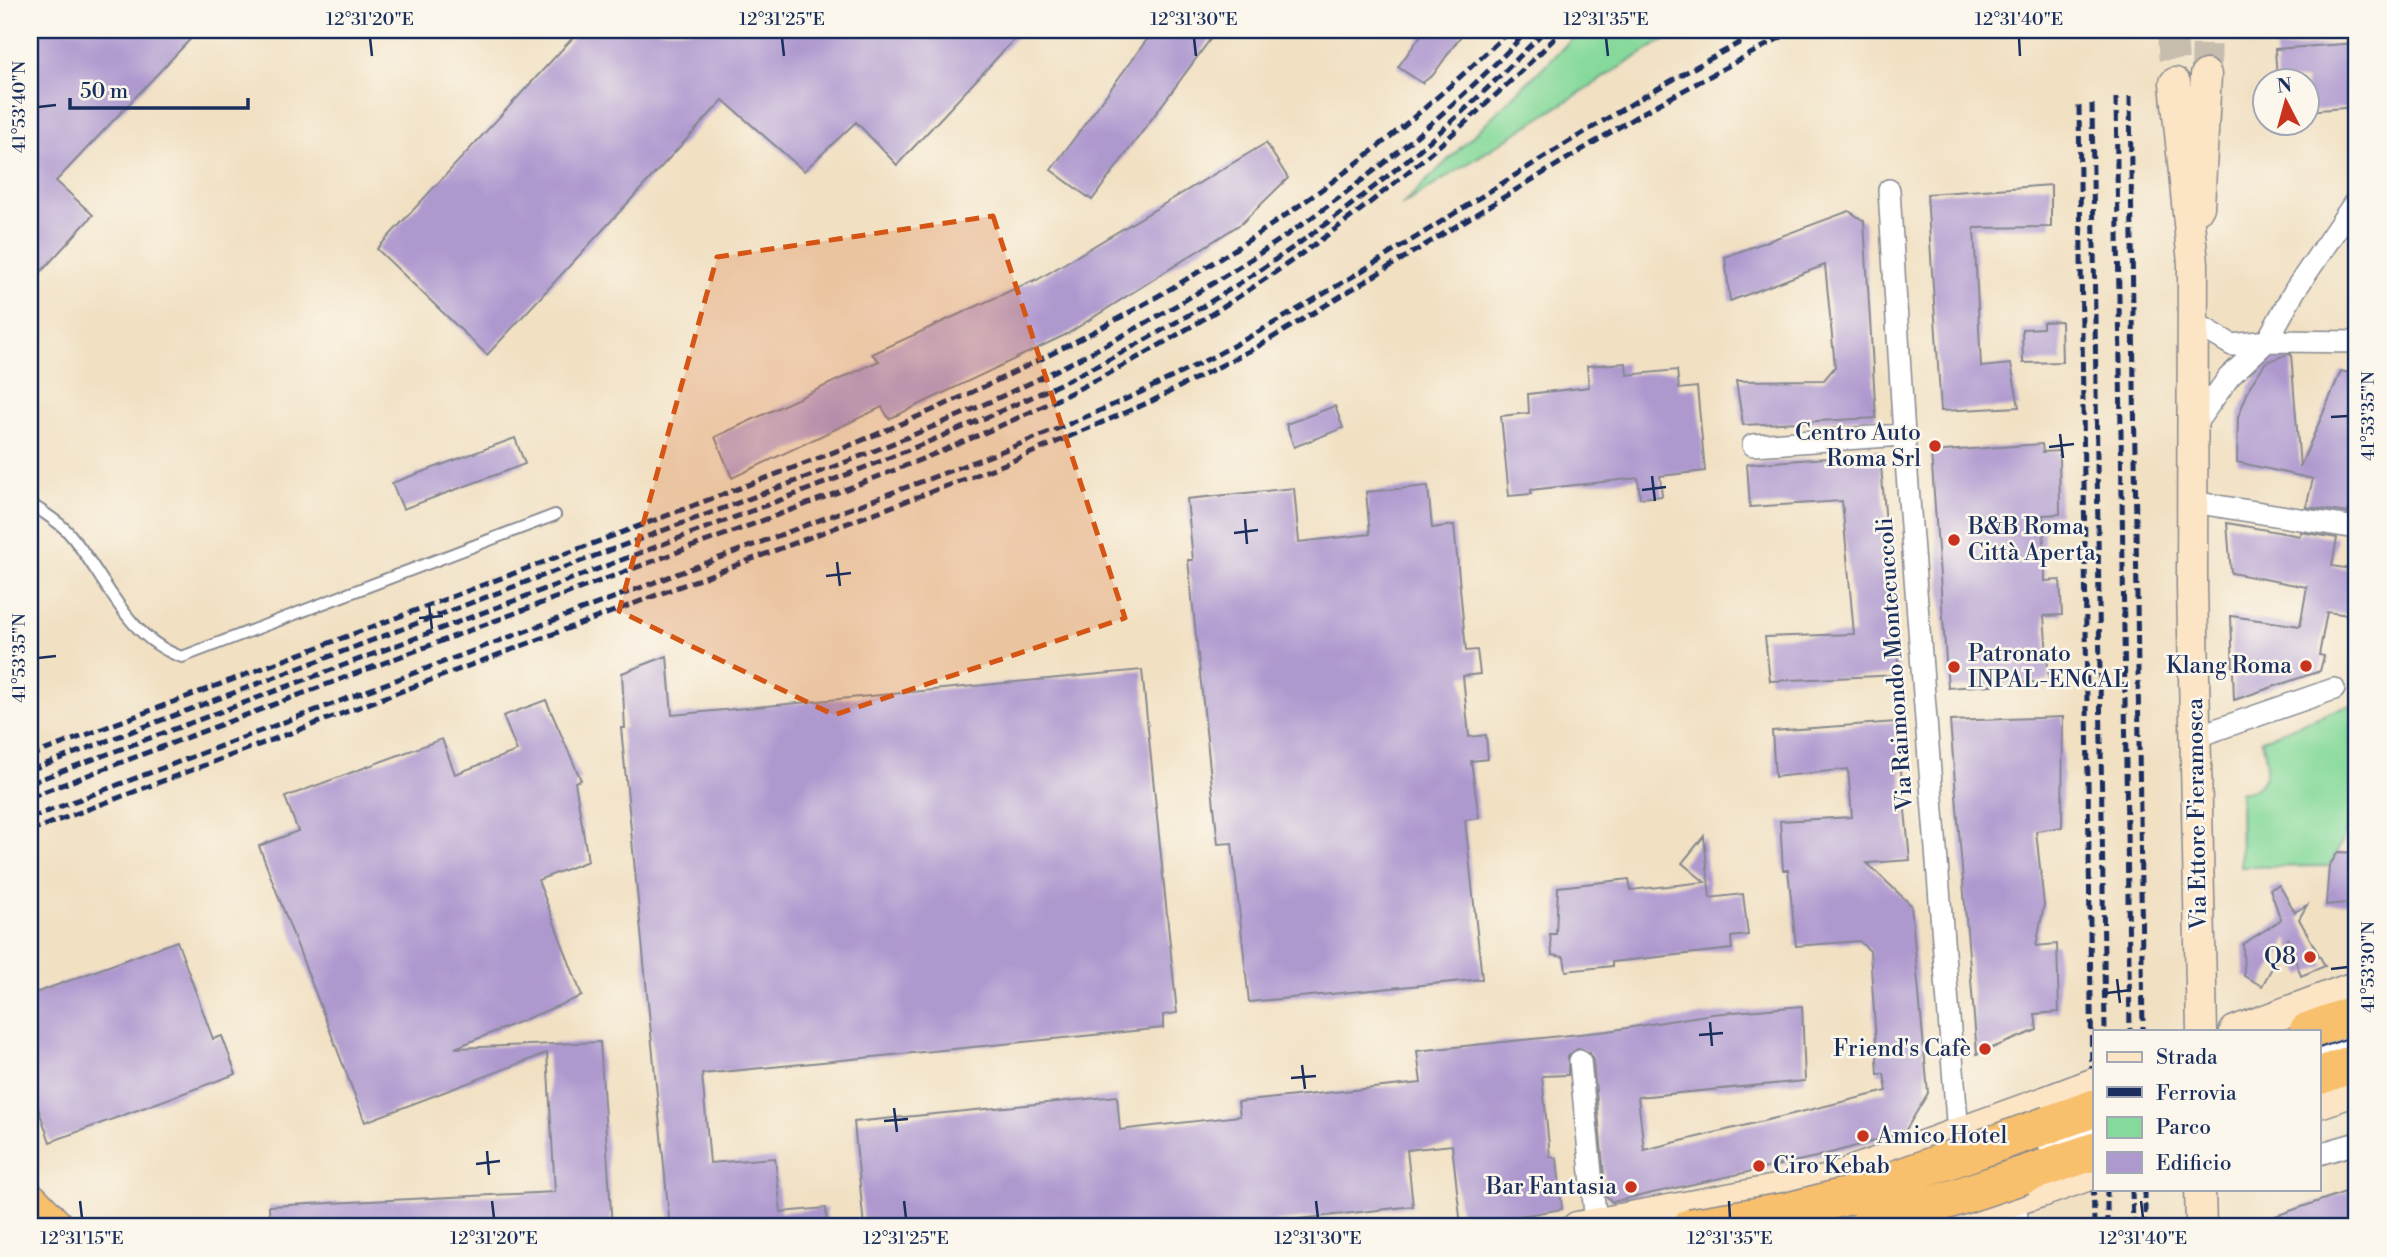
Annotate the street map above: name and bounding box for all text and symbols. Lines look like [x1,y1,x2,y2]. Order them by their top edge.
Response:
text: 12°31'20"E [326,8,414,31]
text: 12°31'25"E [739,8,825,31]
text: 12°31'30"E [1150,8,1238,31]
text: 12°31'35"E [1563,8,1649,31]
text: 12°31'40"E [1975,8,2063,31]
text: 41°53'40"N [8,60,31,153]
scale bar [70,66,248,110]
north arrow [2250,66,2320,136]
text: N [2276,73,2293,99]
text: 50 m [80,79,128,105]
text: 41°53'35"N [2357,371,2380,461]
place label: Centro Auto Roma Srl [1795,419,1921,473]
marker: Centro Auto Roma Srl [1927,438,1943,454]
place label: B&B Roma Città Aperta [1967,513,2096,567]
street label: Via Raimondo Montecuccoli [1871,516,1919,813]
marker: B&B Roma Città Aperta [1946,532,1962,548]
text: 41°53'35"N [8,613,31,703]
place label: Patronato INPAL-ENCAL [1968,640,2129,694]
place label: Klang Roma [2166,652,2292,680]
marker: Klang Roma [2298,658,2314,674]
marker: Patronato INPAL-ENCAL [1946,659,1962,675]
street label: Via Ettore Fieramosca [2181,697,2213,931]
text: 41°53'30"N [2357,921,2380,1013]
place label: Q8 [2264,943,2296,971]
marker: Q8 [2302,949,2318,965]
legend [2093,1030,2320,1190]
place label: Friend's Cafè [1833,1035,1971,1063]
marker: Friend's Cafè [1977,1041,1993,1057]
text: Strada [2156,1045,2218,1071]
text: Ferrovia [2156,1081,2237,1107]
text: Parco [2156,1115,2211,1141]
place label: Amico Hotel [1876,1122,2008,1150]
marker: Amico Hotel [1855,1128,1871,1144]
text: Edificio [2156,1151,2232,1177]
place label: Ciro Kebab [1773,1152,1890,1180]
marker: Ciro Kebab [1751,1158,1767,1174]
place label: Bar Fantasia [1485,1173,1617,1201]
marker: Bar Fantasia [1623,1179,1639,1195]
text: 12°31'15"E [40,1227,124,1250]
text: 12°31'20"E [450,1227,538,1250]
text: 12°31'25"E [863,1227,949,1250]
text: 12°31'30"E [1274,1227,1362,1250]
text: 12°31'35"E [1687,1227,1773,1250]
text: 12°31'40"E [2099,1227,2187,1250]

